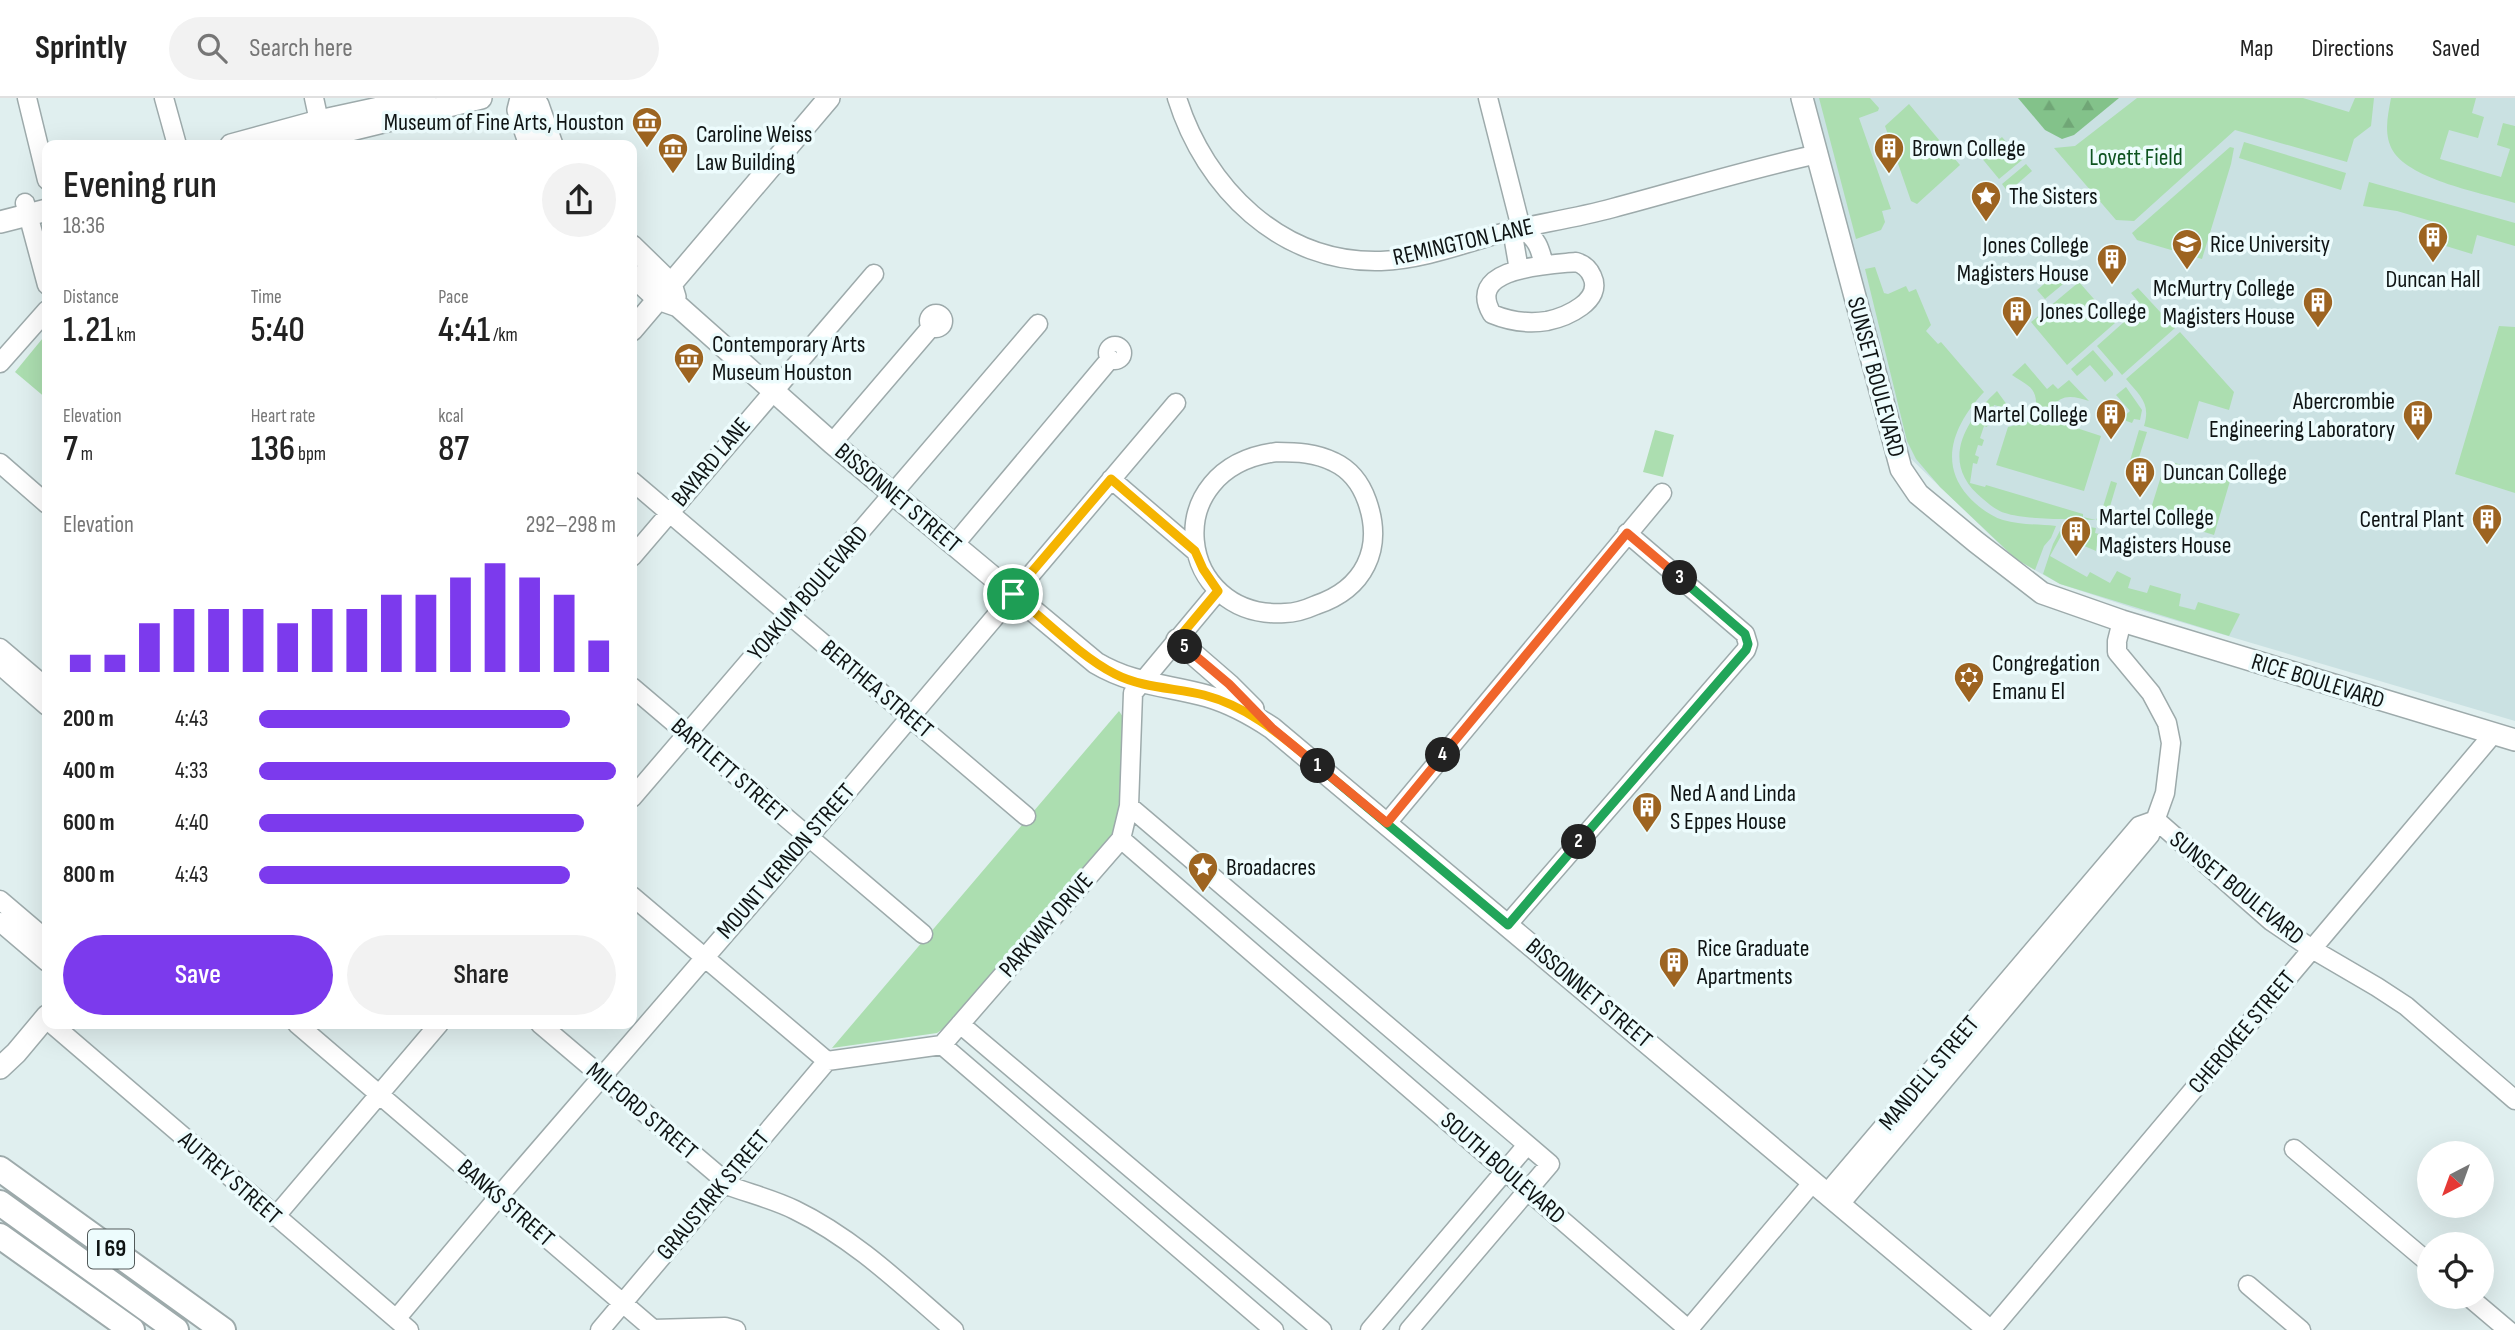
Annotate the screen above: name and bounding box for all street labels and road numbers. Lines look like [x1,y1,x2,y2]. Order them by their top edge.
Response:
street label: REMINGTON LANE [1390,212,1536,272]
street label: SUNSET BOULEVARD [1841,294,1911,460]
street label: BAYARD LANE [665,412,757,512]
street label: BISSONNET STREET [829,437,967,559]
street label: YOAKUM BOULEVARD [742,520,874,666]
street label: BERTHEA STREET [815,634,939,744]
street label: RICE BOULEVARD [2248,647,2388,715]
street label: BARTLETT STREET [665,712,793,828]
street label: MOUNT VERNON STREET [711,777,861,945]
street label: SUNSET BOULEVARD [2164,825,2310,951]
street label: PARKWAY DRIVE [993,867,1099,983]
street label: BISSONNET STREET [1520,932,1658,1054]
street label: CHEROKEE STREET [2182,965,2302,1099]
street label: MANDELL STREET [1873,1010,1985,1136]
street label: MILFORD STREET [581,1056,704,1166]
street label: SOUTH BOULEVARD [1435,1106,1571,1230]
street label: GRAUSTARK STREET [650,1124,776,1266]
street label: AUTREY STREET [172,1125,288,1231]
street label: BANKS STREET [452,1153,560,1253]
road number: I 69 [88,1230,134,1268]

